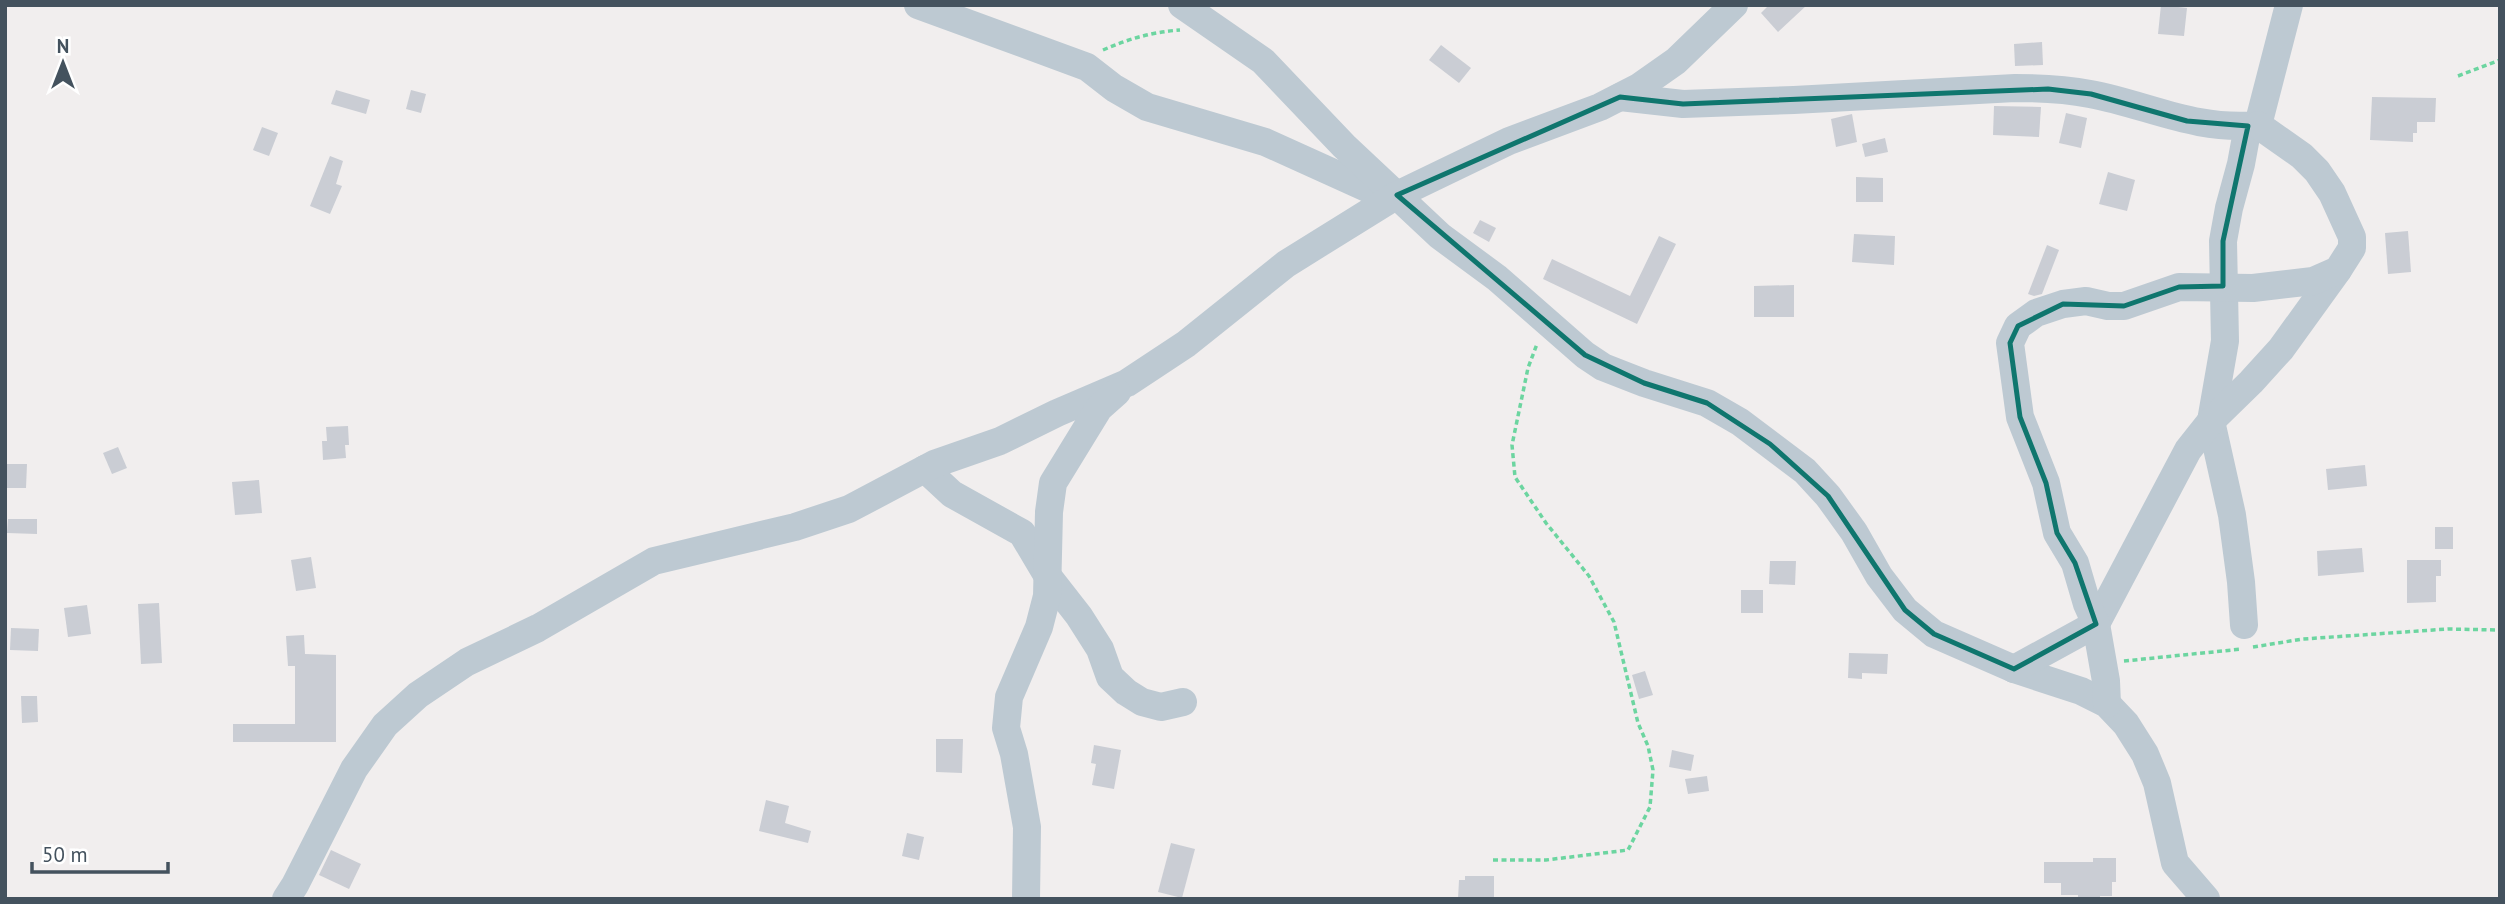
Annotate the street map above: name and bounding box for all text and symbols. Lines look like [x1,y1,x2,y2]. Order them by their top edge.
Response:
north arrow [28,28,98,98]
text: N [57,34,69,58]
scale bar [32,830,168,874]
text: 50 m [42,841,88,868]

